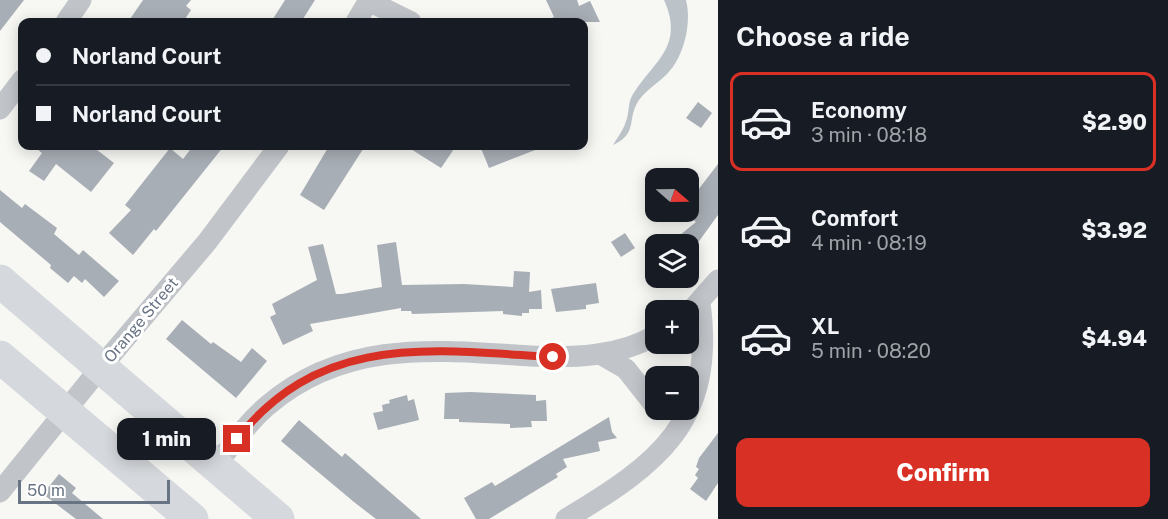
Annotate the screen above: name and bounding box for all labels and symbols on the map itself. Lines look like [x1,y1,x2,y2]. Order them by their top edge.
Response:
north arrow [645,168,699,222]
street label: Orange Street [100,274,182,366]
route start [539,343,566,370]
callout: 1 min [117,418,216,460]
route end [223,425,250,452]
scale bar [18,477,170,504]

